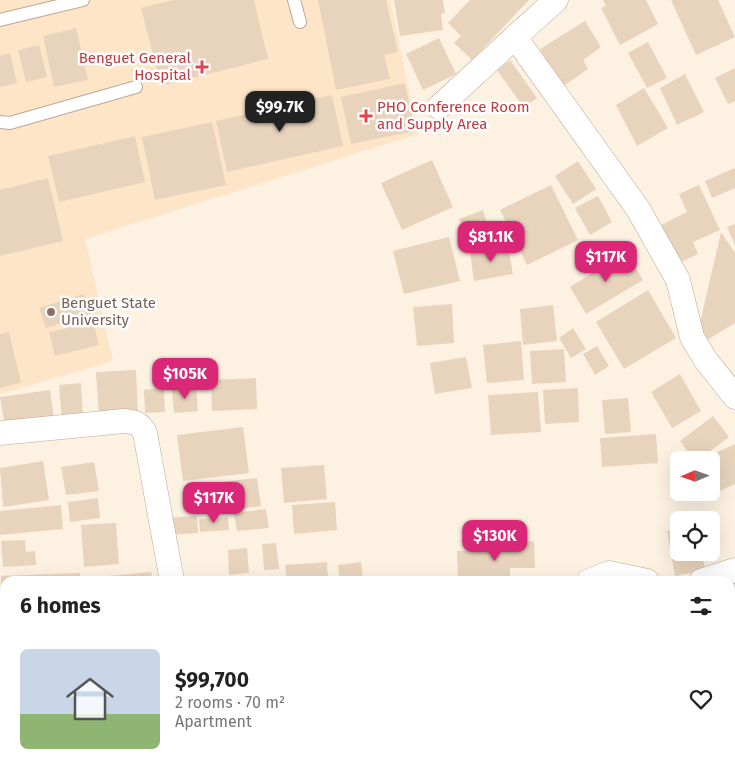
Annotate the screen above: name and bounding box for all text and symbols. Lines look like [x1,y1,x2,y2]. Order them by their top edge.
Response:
place label: Benguet General Hospital [79,49,192,84]
marker: Benguet General Hospital [195,60,209,74]
pin: $99.7K [239,90,321,133]
text: $99.7K [256,97,304,116]
place label: PHO Conference Room and Supply Area [377,98,530,133]
marker: PHO Conference Room and Supply Area [359,109,373,123]
pin: $81.1K [450,220,532,263]
text: $81.1K [469,227,513,246]
pin: $117K [571,240,641,283]
text: $117K [586,247,626,266]
place label: Benguet State University [61,294,156,329]
marker: Benguet State University [45,306,57,318]
pin: $105K [150,358,220,400]
text: $105K [163,364,207,383]
north arrow [670,451,720,501]
map controls [670,451,720,561]
pin: $117K [179,482,249,524]
text: $117K [194,488,234,507]
button: locate [670,511,720,561]
pin: $130K [460,520,530,562]
text: $130K [473,526,517,545]
icon: filters [687,592,715,620]
text: 6 homes [20,593,101,619]
text: $99,700 [175,667,249,693]
icon: home [60,669,120,729]
icon: heart [687,685,715,713]
text: 2 rooms · 70 m² [175,693,285,712]
text: Apartment [175,712,252,731]

